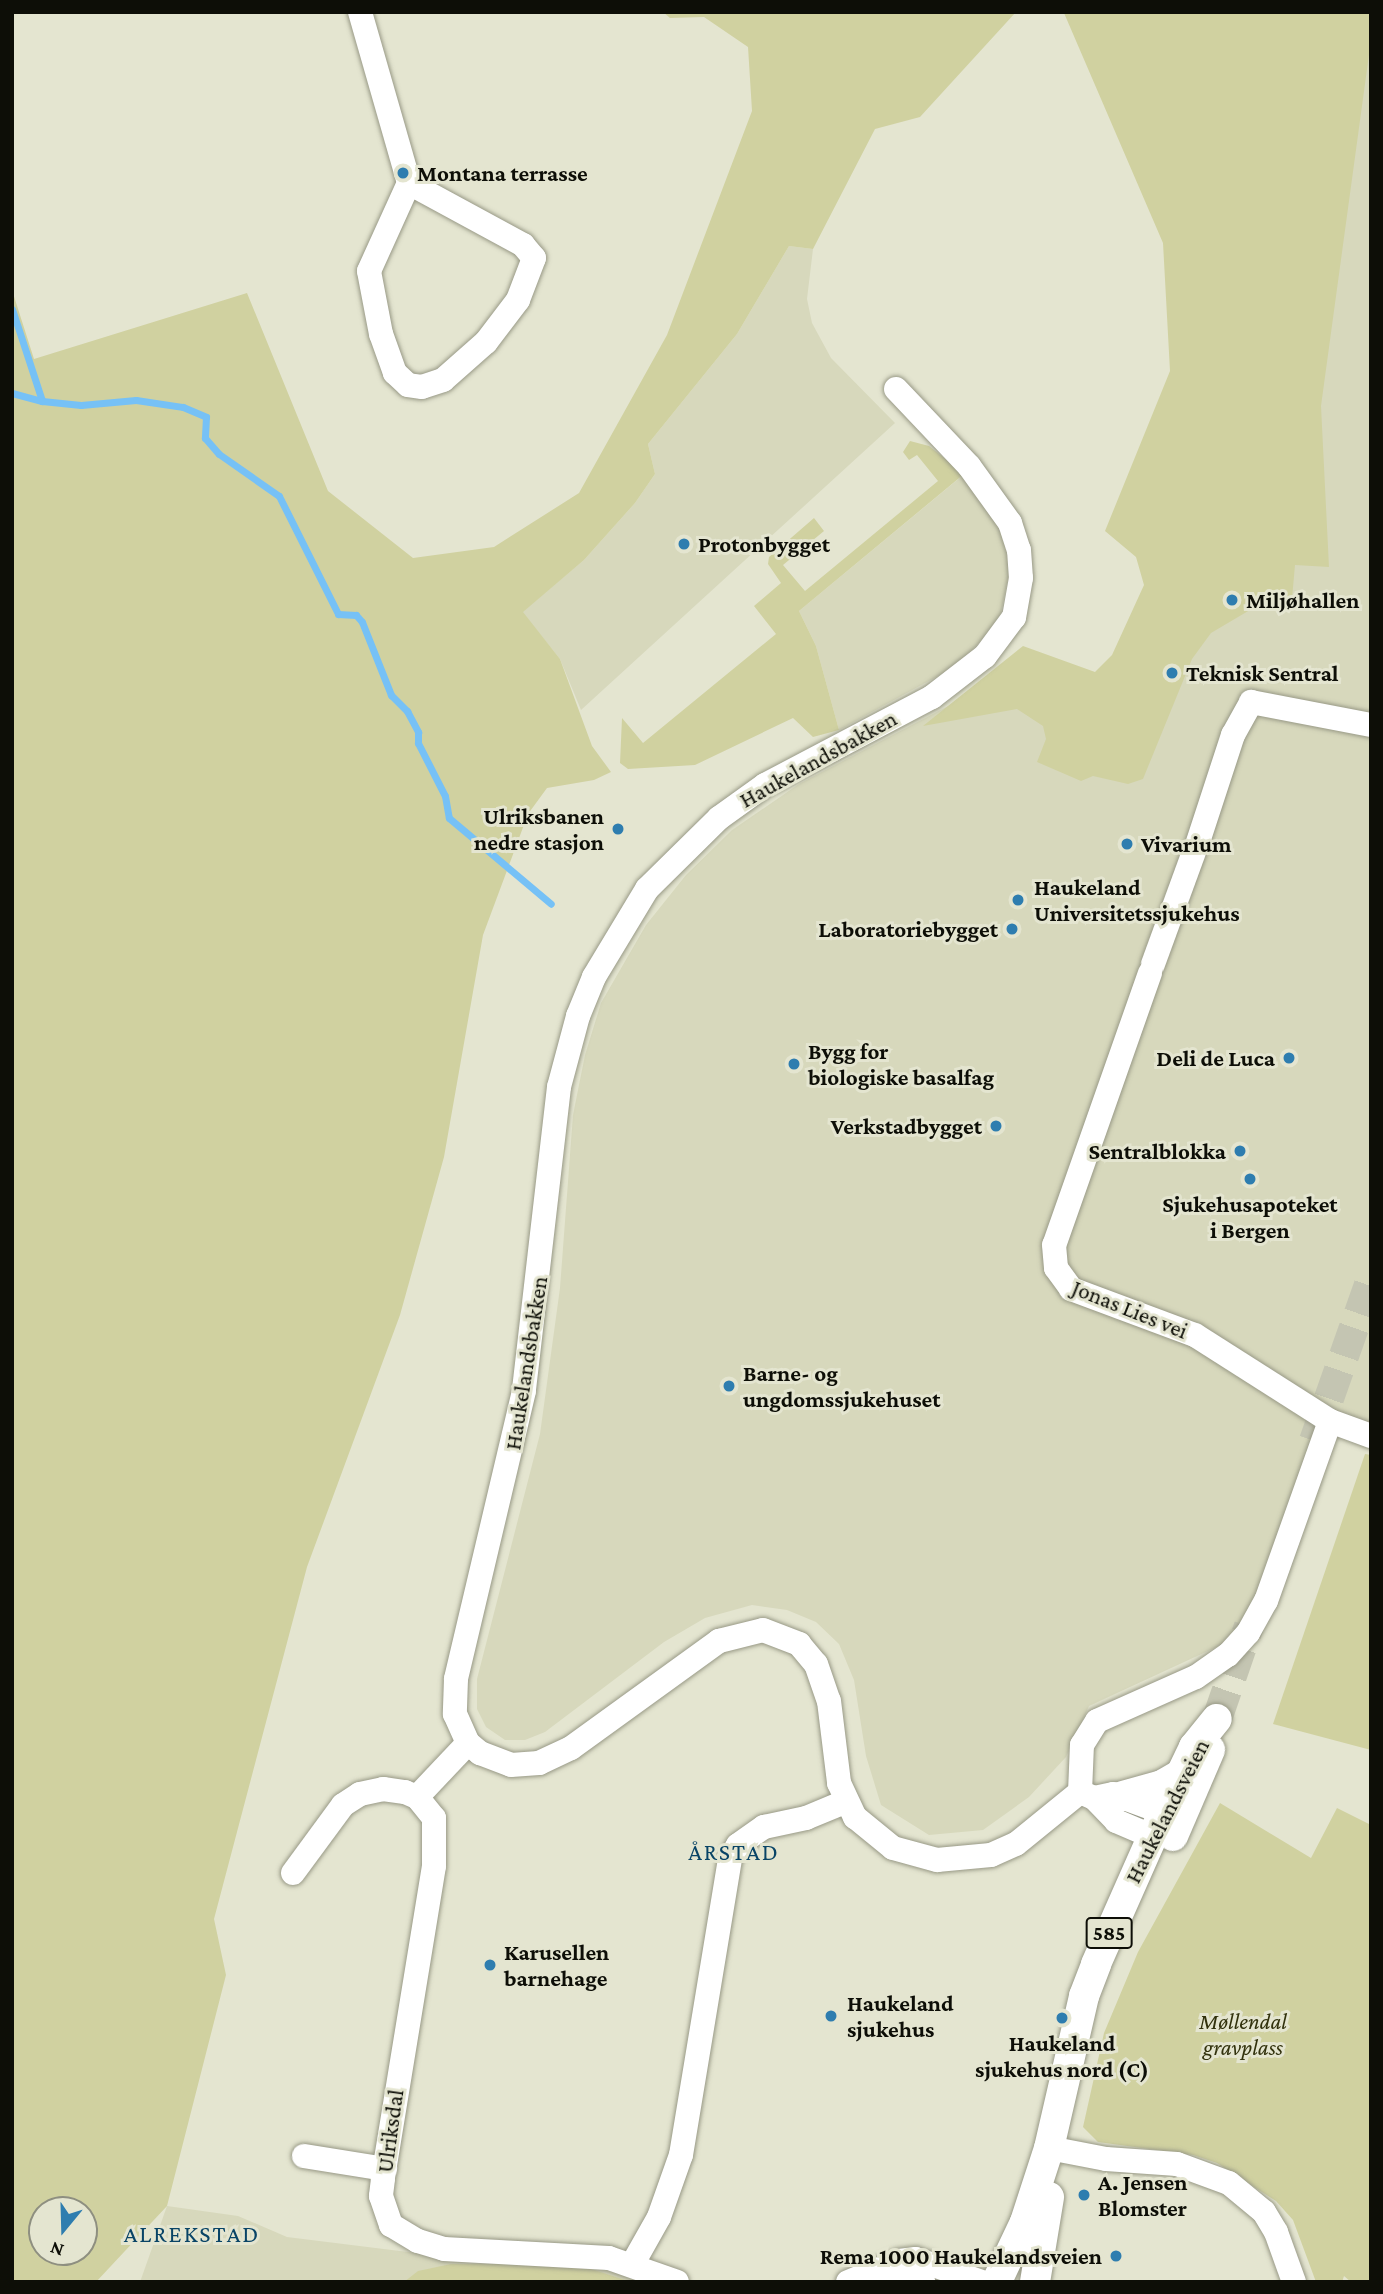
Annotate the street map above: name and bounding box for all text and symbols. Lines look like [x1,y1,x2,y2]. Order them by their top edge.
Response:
place label: Montana terrasse [417,159,588,187]
marker: Montana terrasse [395,165,411,181]
place label: Protonbygget [698,530,830,558]
marker: Protonbygget [676,536,692,552]
place label: Miljøhallen [1246,586,1360,614]
marker: Miljøhallen [1224,592,1240,608]
place label: Teknisk Sentral [1186,659,1339,687]
marker: Teknisk Sentral [1164,665,1180,681]
street label: Haukelandsbakken [734,704,902,814]
place label: Ulriksbanen nedre stasjon [474,802,604,856]
marker: Ulriksbanen nedre stasjon [610,821,626,837]
place label: Vivarium [1141,830,1231,858]
marker: Vivarium [1119,836,1135,852]
place label: Haukeland Universitetssjukehus [1034,873,1240,927]
marker: Haukeland Universitetssjukehus [1008,890,1028,910]
place label: Laboratoriebygget [818,915,998,943]
marker: Laboratoriebygget [1004,921,1020,937]
place label: Bygg for biologiske basalfag [808,1037,994,1091]
place label: Deli de Luca [1156,1044,1275,1072]
marker: Deli de Luca [1281,1050,1297,1066]
marker: Bygg for biologiske basalfag [786,1056,802,1072]
place label: Verkstadbygget [831,1112,982,1140]
marker: Verkstadbygget [988,1118,1004,1134]
place label: Sentralblokka [1088,1137,1226,1165]
marker: Sentralblokka [1232,1143,1248,1159]
marker: Sjukehusapoteket i Bergen [1242,1171,1258,1187]
place label: Sjukehusapoteket i Bergen [1162,1190,1338,1244]
street label: Jonas Lies vei [1068,1273,1192,1345]
street label: Haukelandsbakken [499,1274,553,1452]
place label: Barne- og ungdomssjukehuset [743,1359,941,1413]
marker: Barne- og ungdomssjukehuset [721,1378,737,1394]
street label: Haukelandsveien [1119,1734,1215,1888]
district label: ÅRSTAD [689,1838,779,1866]
road number: 585 [1084,1916,1134,1951]
place label: Karusellen barnehage [504,1938,609,1992]
marker: Karusellen barnehage [482,1957,498,1973]
place label: Haukeland sjukehus [847,1989,954,2043]
marker: Haukeland sjukehus [821,2006,841,2026]
park label: Møllendal gravplass [1199,2007,1287,2061]
marker: Haukeland sjukehus nord (C) [1054,2010,1070,2026]
place label: Haukeland sjukehus nord (C) [975,2029,1149,2083]
street label: Ulriksdal [370,2088,410,2174]
place label: A. Jensen Blomster [1098,2168,1187,2222]
marker: A. Jensen Blomster [1076,2187,1092,2203]
north arrow [28,2196,98,2266]
district label: ALREKSTAD [125,2220,259,2248]
text: N [47,2237,66,2261]
place label: Rema 1000 Haukelandsveien [820,2242,1102,2270]
marker: Rema 1000 Haukelandsveien [1108,2248,1124,2264]

